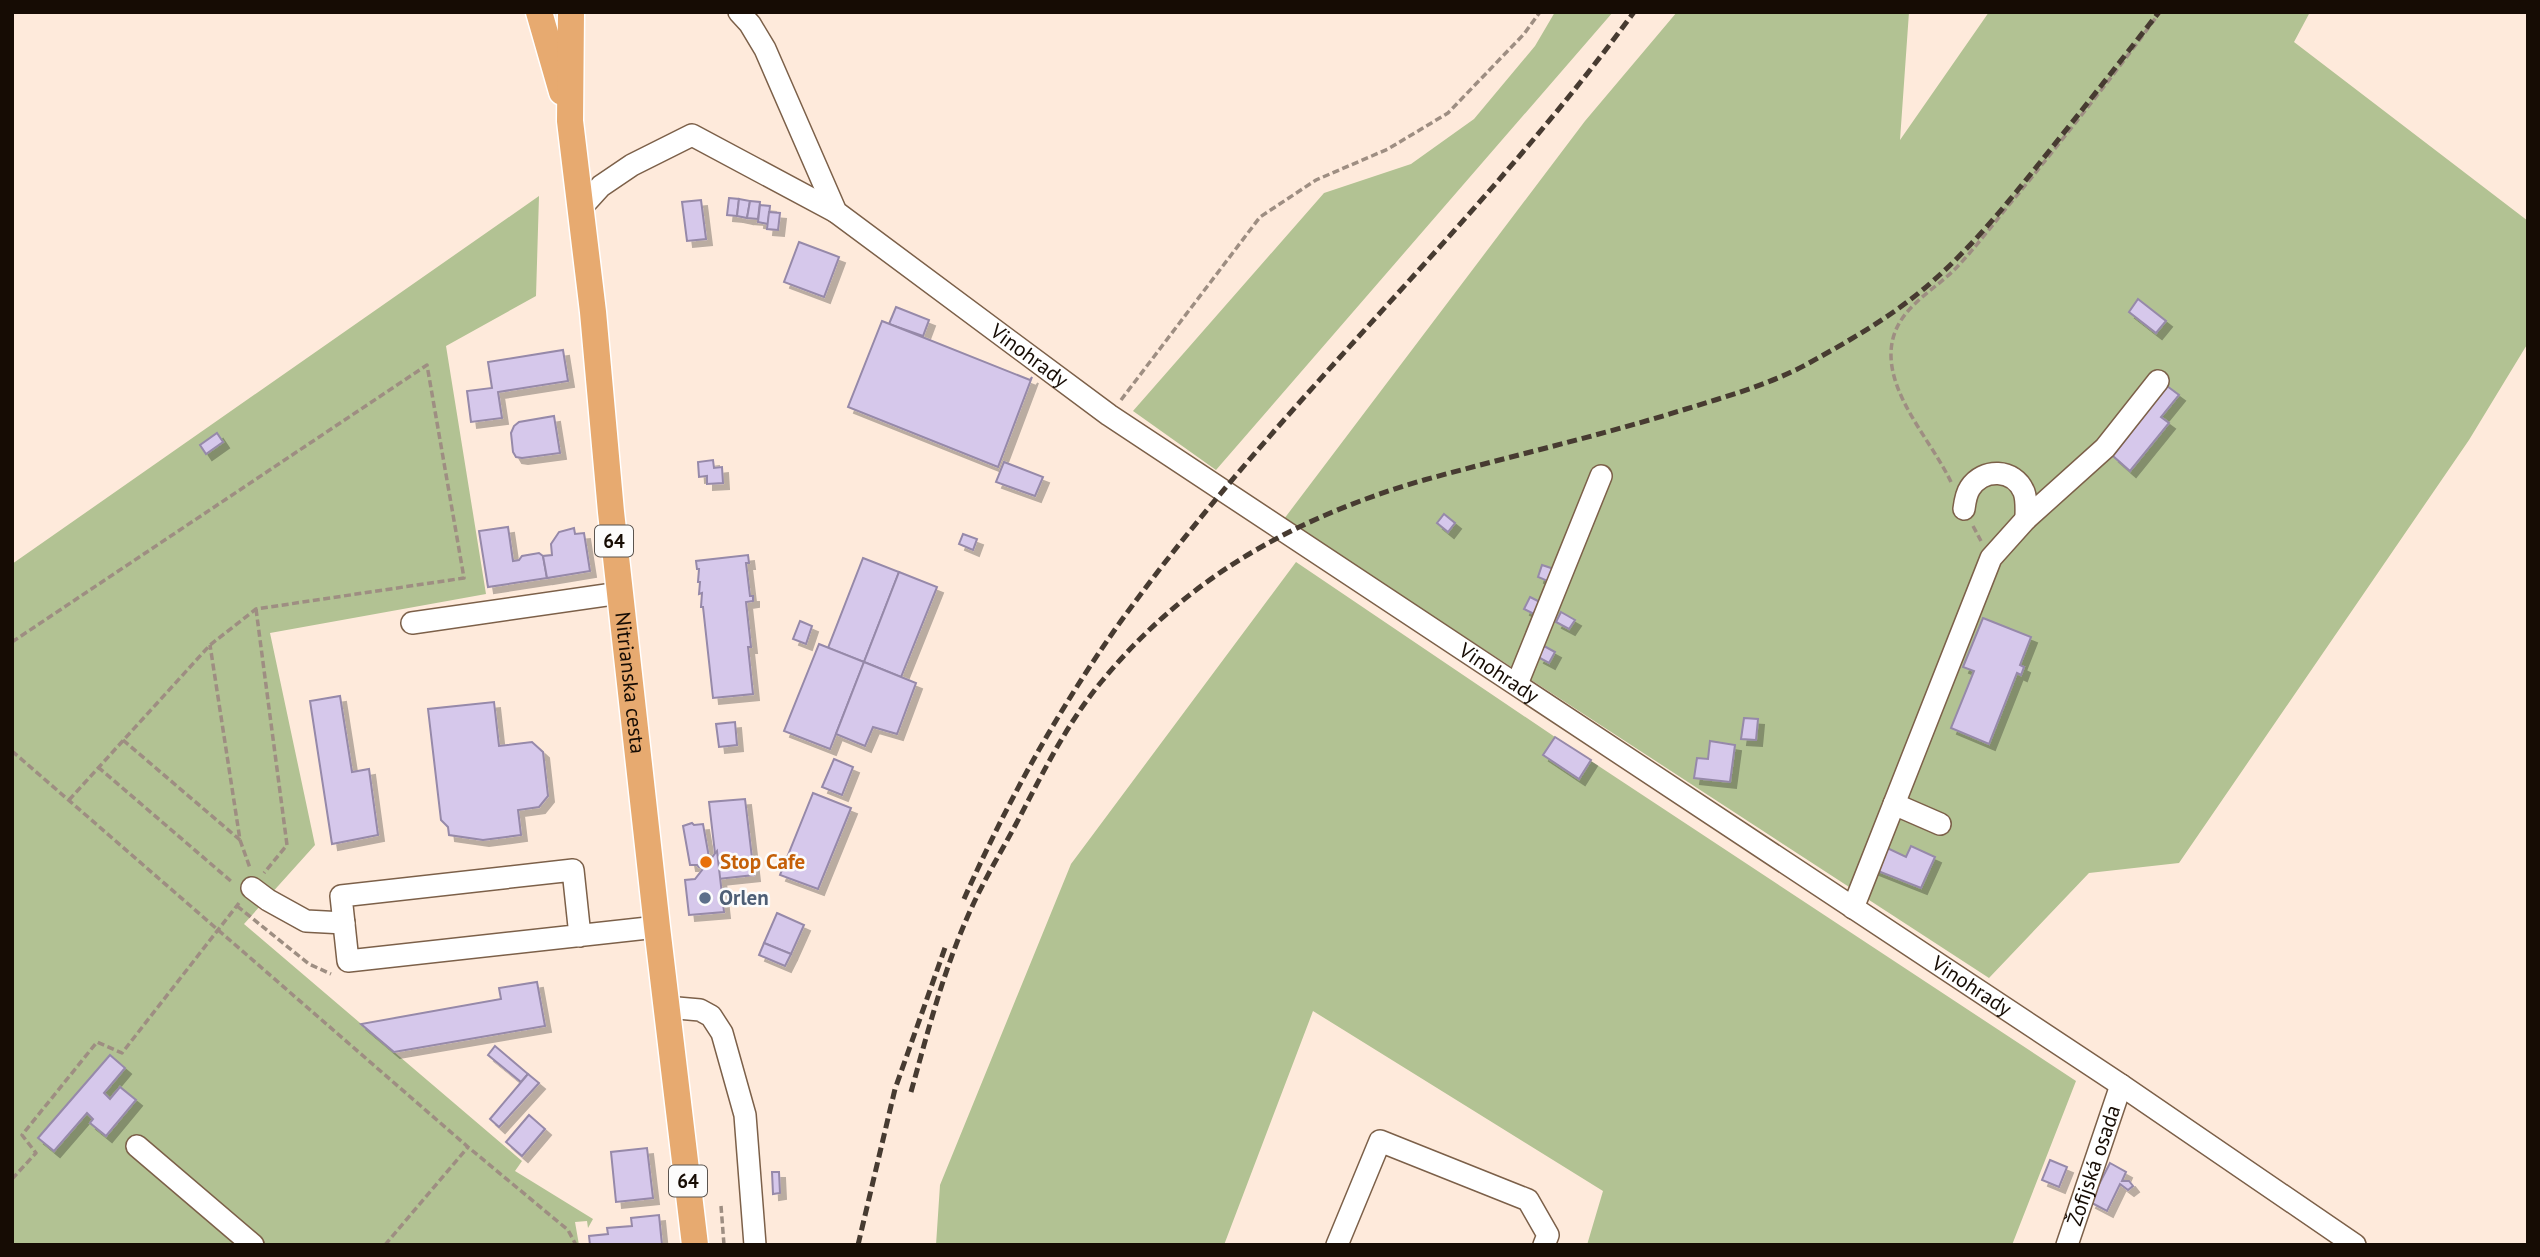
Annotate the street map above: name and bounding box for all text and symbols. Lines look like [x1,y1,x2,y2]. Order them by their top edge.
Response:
street label: Vinohrady [984,317,1074,393]
road number: 64 [595,526,633,556]
street label: Nitrianska cesta [609,610,652,755]
street label: Vinohrady [1453,636,1545,709]
place label: Stop Cafe [720,848,805,875]
marker: Stop Cafe [698,854,714,870]
place label: Orlen [719,884,769,911]
marker: Orlen [697,890,713,906]
street label: Vinohrady [1926,949,2017,1022]
street label: Žofijská osada [2060,1101,2126,1229]
road number: 64 [669,1166,707,1196]

